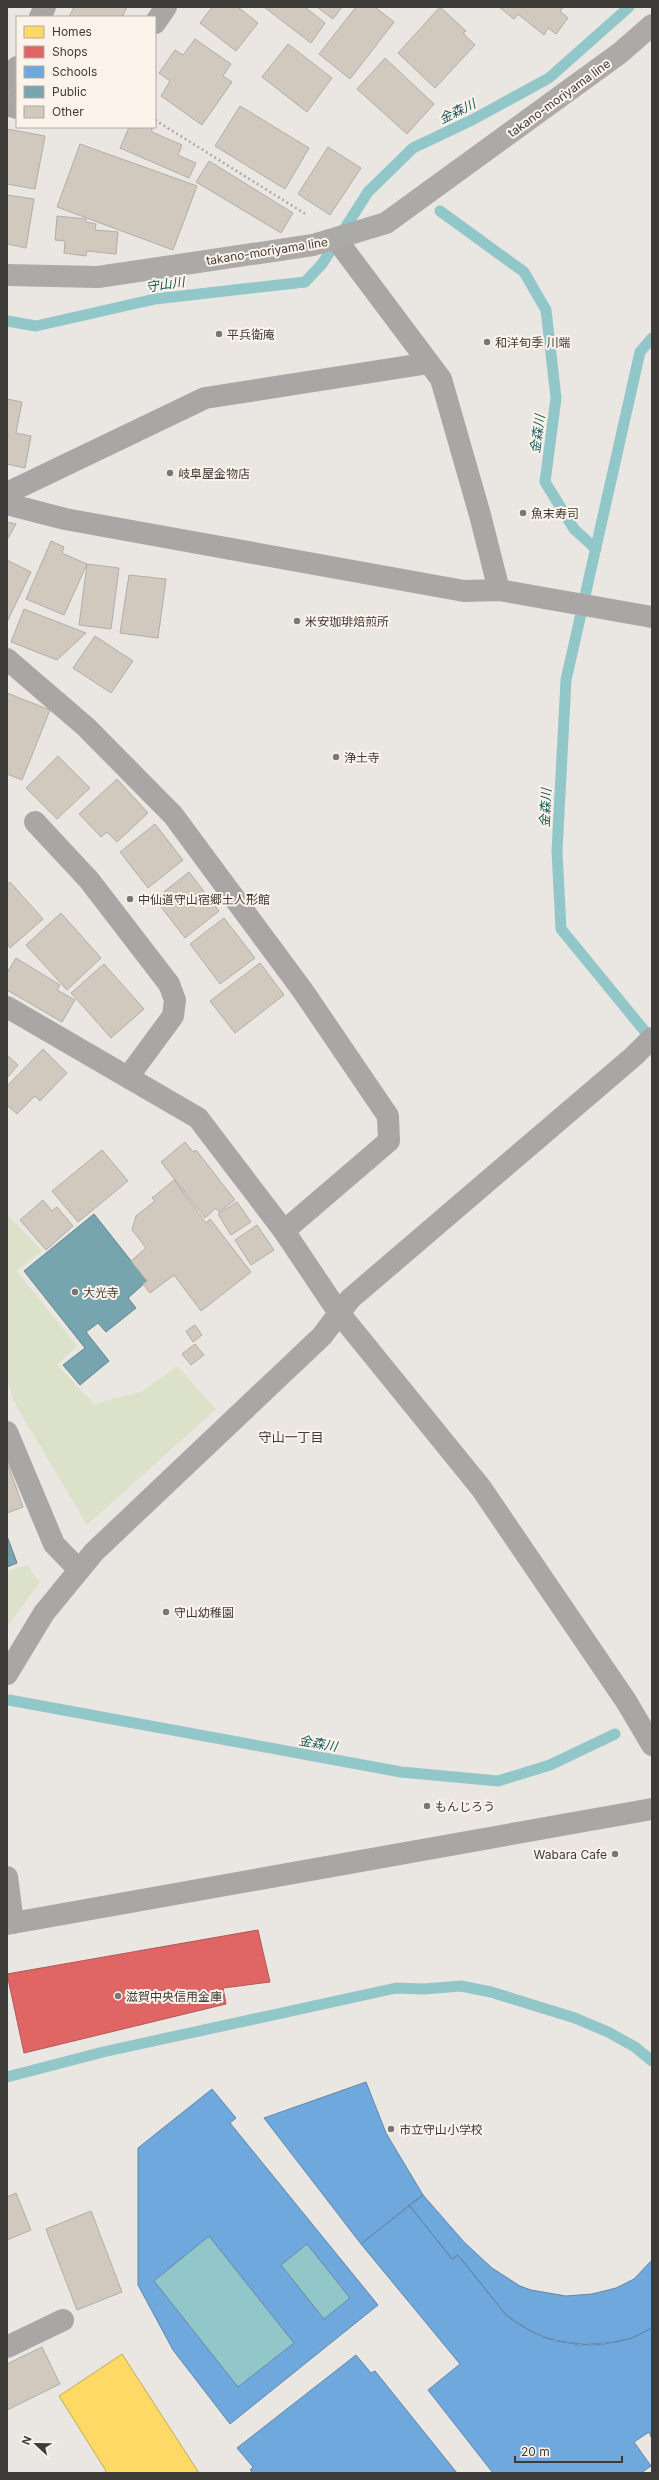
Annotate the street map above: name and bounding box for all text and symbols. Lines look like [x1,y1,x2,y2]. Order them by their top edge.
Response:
legend [16,16,156,128]
text: Homes [52,24,92,39]
text: Shops [52,44,88,59]
street label: takano-moriyama line [505,56,613,140]
text: Schools [52,64,97,79]
text: Public [52,84,87,99]
water label: 金森川 [436,94,480,127]
text: Other [52,104,84,119]
street label: takano-moriyama line [205,234,329,268]
water label: 守山川 [145,273,187,295]
place label: 平兵衛庵 [227,327,275,342]
marker: 平兵衛庵 [214,329,224,339]
place label: 和洋旬季 川端 [495,335,570,350]
marker: 和洋旬季 川端 [482,337,492,347]
water label: 金森川 [526,412,548,454]
place label: 岐阜屋金物店 [178,466,250,481]
marker: 岐阜屋金物店 [165,468,175,478]
place label: 魚末寿司 [531,506,579,521]
marker: 魚末寿司 [518,508,528,518]
place label: 米安珈琲焙煎所 [305,614,389,629]
marker: 米安珈琲焙煎所 [292,616,302,626]
place label: 浄土寺 [344,750,380,765]
marker: 浄土寺 [331,752,341,762]
water label: 金森川 [536,786,554,828]
place label: 中仙道守山宿郷土人形館 [138,892,270,907]
marker: 中仙道守山宿郷土人形館 [125,894,135,904]
place label: 大光寺 [83,1285,119,1300]
marker: 大光寺 [70,1287,80,1297]
district label: 守山一丁目 [258,1429,324,1445]
place label: 守山幼稚園 [174,1605,234,1620]
marker: 守山幼稚園 [161,1607,171,1617]
water label: 金森川 [297,1732,341,1755]
place label: もんじろう [435,1799,495,1814]
marker: もんじろう [422,1801,432,1811]
place label: Wabara Cafe [534,1847,607,1862]
marker: Wabara Cafe [610,1849,620,1859]
place label: 滋賀中央信用金庫 [126,1989,222,2004]
marker: 滋賀中央信用金庫 [113,1991,123,2001]
place label: 市立守山小学校 [399,2122,483,2137]
marker: 市立守山小学校 [386,2124,396,2134]
north arrow [16,2424,56,2464]
text: N [19,2434,35,2447]
scale bar [515,2438,622,2464]
text: 20 m [521,2444,550,2459]

